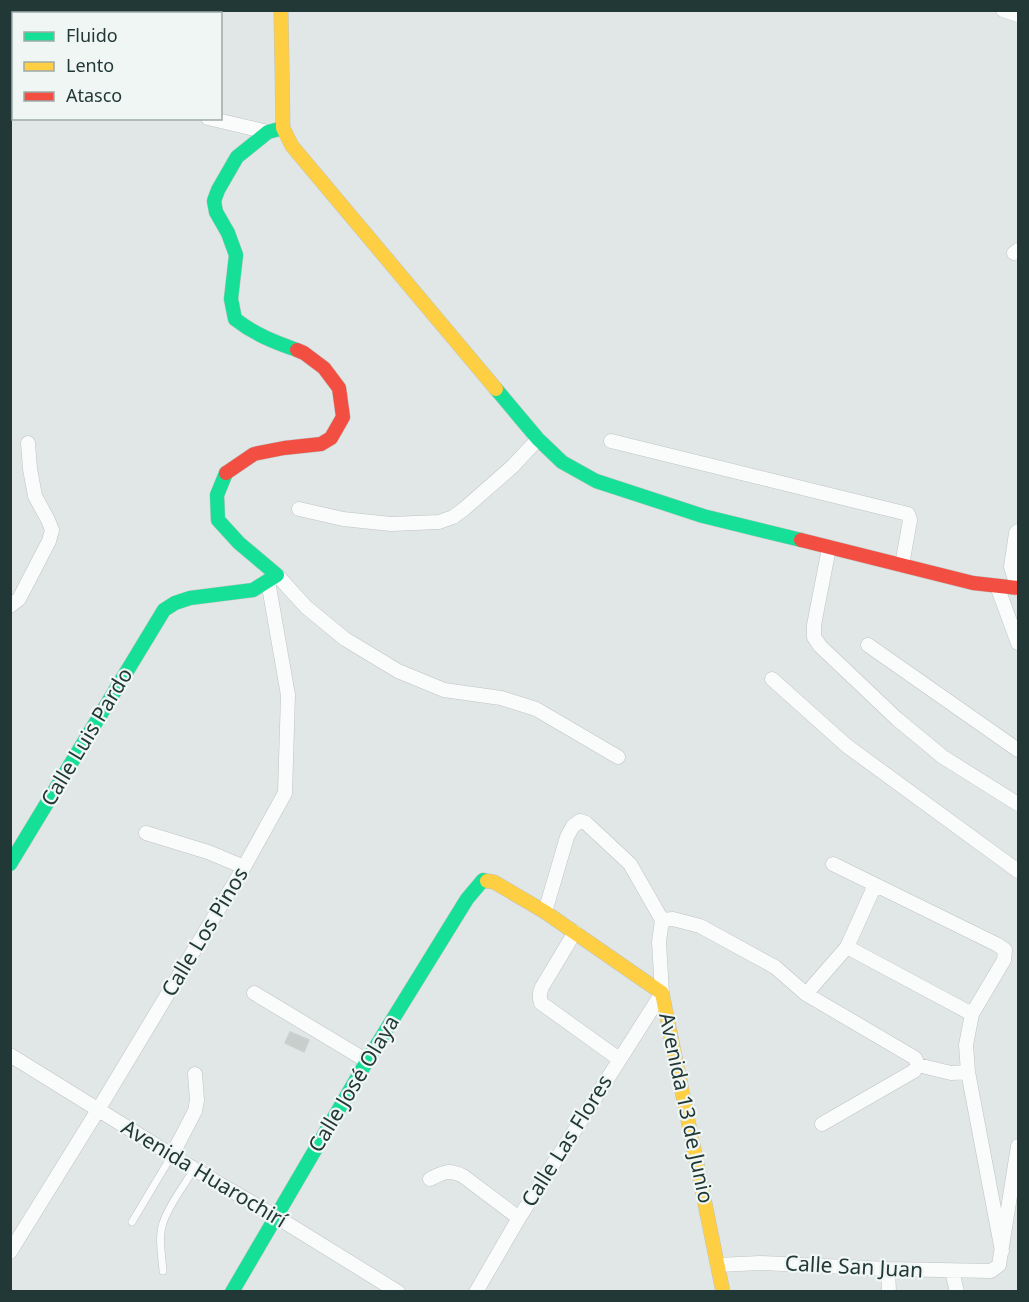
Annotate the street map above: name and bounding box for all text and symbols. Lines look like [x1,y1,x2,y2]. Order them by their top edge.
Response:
legend [12,12,222,120]
text: Fluido [66,23,118,47]
text: Lento [66,53,114,77]
text: Atasco [66,83,122,107]
street label: Calle Luis Pardo [34,662,138,811]
street label: Calle Los Pinos [154,862,254,1001]
street label: Calle José Olaya [301,1010,405,1157]
street label: Avenida 13 de Junio [653,1010,721,1206]
street label: Calle Las Flores [514,1069,618,1212]
street label: Avenida Huarochirí [117,1113,293,1234]
street label: Calle San Juan [784,1248,924,1284]

